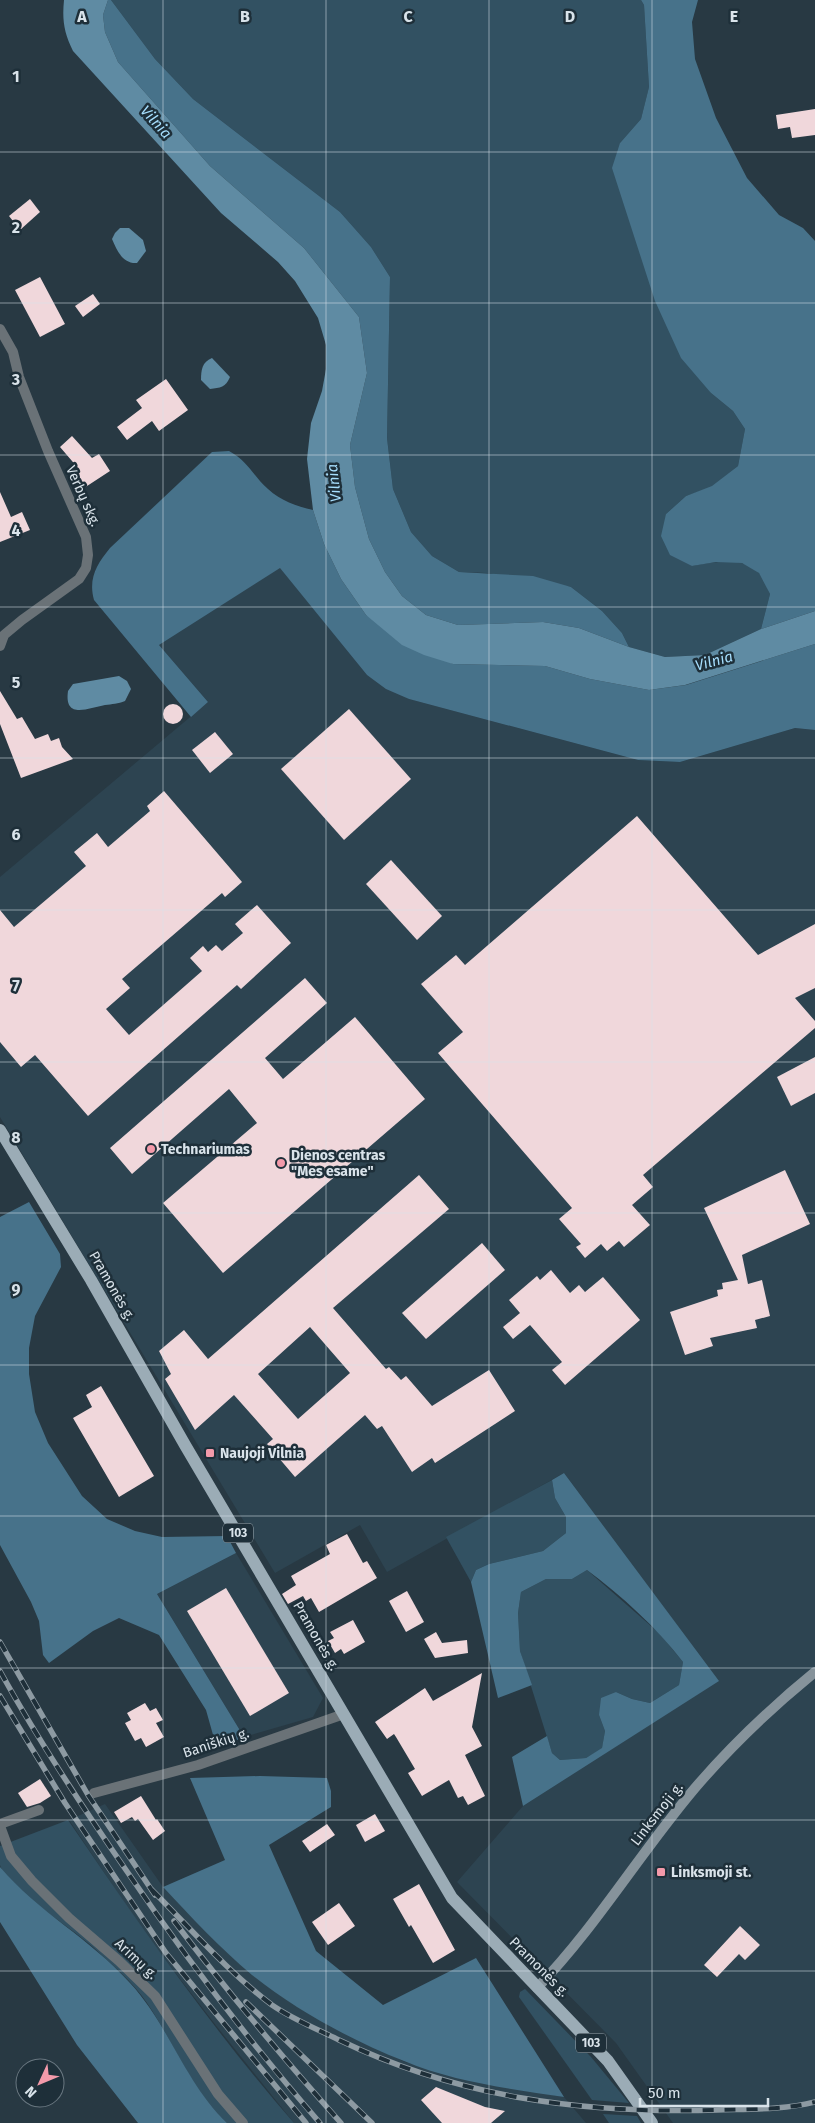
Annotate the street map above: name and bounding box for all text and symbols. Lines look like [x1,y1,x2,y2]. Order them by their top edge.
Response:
text: A [76,7,87,26]
text: B [240,7,250,26]
text: C [403,7,413,26]
text: D [565,7,575,26]
text: E [730,7,738,26]
text: 1 [12,67,20,86]
water label: Vilnia [137,102,175,142]
text: 2 [12,218,20,237]
text: 3 [11,370,20,389]
street label: Verbų skg. [62,463,104,529]
water label: Vilnia [323,463,345,503]
text: 4 [11,521,21,540]
water label: Vilnia [693,647,735,675]
text: 5 [12,673,21,692]
text: 6 [11,825,21,844]
text: 7 [12,976,20,995]
text: 8 [11,1128,21,1147]
place label: Technariumas [161,1141,250,1158]
marker: Technariumas [145,1143,157,1155]
place label: Dienos centras "Mes esame" [291,1147,385,1180]
marker: Dienos centras "Mes esame" [275,1157,287,1169]
street label: Pramonės g. [85,1248,139,1324]
text: 9 [12,1280,21,1299]
place label: Naujoji Vilnia [220,1445,304,1462]
marker: Naujoji Vilnia [204,1447,216,1459]
road number: 103 [223,1524,253,1542]
street label: Pramonės g. [289,1598,343,1674]
street label: Baniškių g. [181,1724,251,1762]
street label: Linksmoji g. [627,1779,687,1849]
place label: Linksmoji st. [671,1864,751,1881]
marker: Linksmoji st. [655,1866,667,1878]
street label: Pramonės g. [506,1934,572,2000]
street label: Arimų g. [111,1935,161,1983]
road number: 103 [576,2034,606,2052]
north arrow [15,2058,65,2108]
scale bar [640,2076,768,2108]
text: N [22,2082,40,2101]
text: 50 m [648,2084,681,2102]

